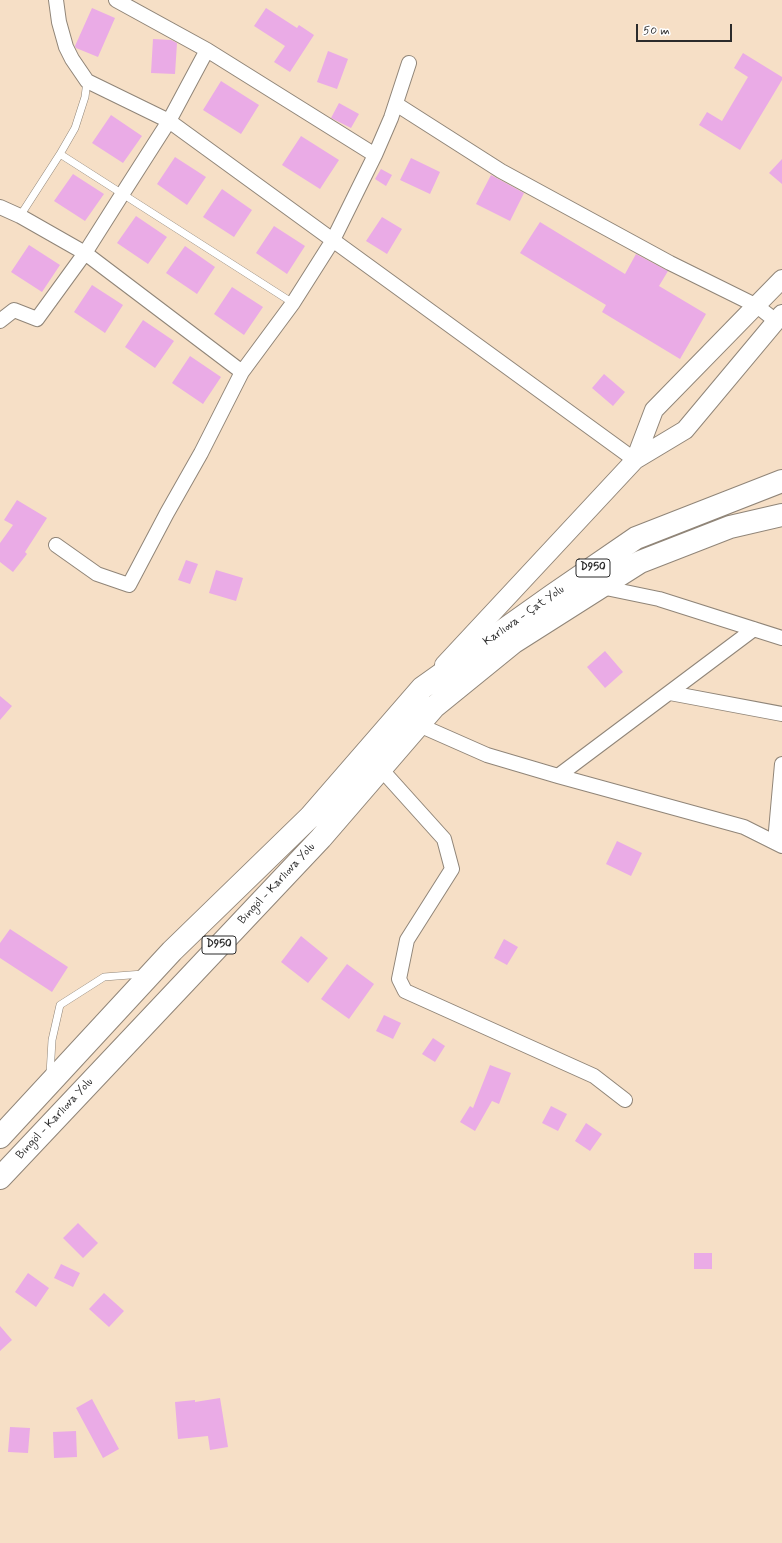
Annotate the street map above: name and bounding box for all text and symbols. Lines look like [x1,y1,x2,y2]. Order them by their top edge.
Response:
scale bar [638,16,734,42]
text: 50 m [643,23,670,39]
road number: D950 [576,559,610,577]
street label: Karlıova - Çat Yolu [481,583,567,649]
street label: Bingöl - Karlıova Yolu [236,840,318,928]
road number: D950 [202,936,236,954]
street label: Bingöl - Karlıova Yolu [14,1075,96,1163]

